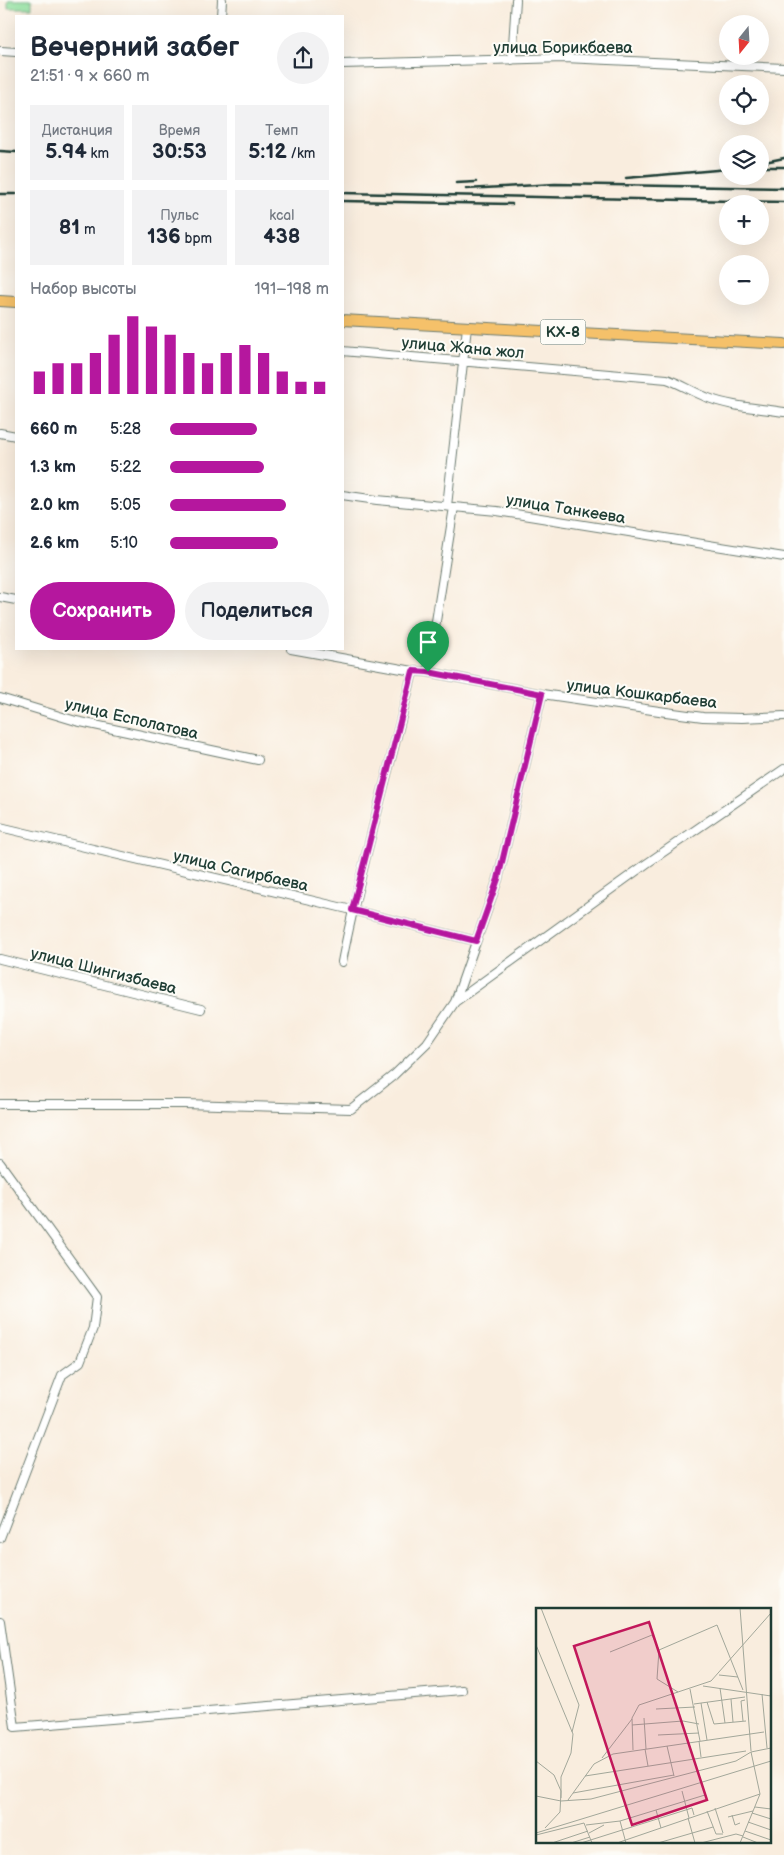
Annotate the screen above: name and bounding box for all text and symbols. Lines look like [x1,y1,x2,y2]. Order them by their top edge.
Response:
north arrow [719,15,769,65]
map controls [719,15,769,305]
text: Вечерний забег [30,31,239,64]
button: share [277,32,329,84]
street label: улица Борикбаева [493,39,633,58]
text: 21:51 · 9 × 660 m [30,67,149,86]
button: locate [719,75,769,125]
text: Дистанция [42,122,113,139]
text: Время [159,122,200,139]
text: Темп [265,122,298,139]
button: layers [719,135,769,185]
text: 5.94 [45,139,87,164]
text: 30:53 [152,139,207,164]
text: 5:12 [248,139,287,164]
text: km [87,145,109,162]
text: /km [287,145,315,162]
button: + [719,195,769,245]
text: Пульс [160,207,199,224]
text: kcal [269,207,294,224]
text: 81 [59,215,80,240]
text: m [80,221,96,238]
text: 136 [147,224,181,249]
text: 438 [263,224,300,249]
text: bpm [181,230,212,247]
button: − [719,255,769,305]
text: Набор высоты [30,280,137,299]
text: 191–198 m [255,280,329,299]
road number: КХ-8 [540,320,586,344]
street label: улица Жана жол [401,334,525,363]
text: 660 m [30,420,77,439]
text: 5:28 [110,420,141,439]
text: 1.3 km [30,458,76,477]
text: 5:22 [110,458,141,477]
street label: улица Танкеева [505,491,627,528]
text: 2.0 km [30,496,79,515]
text: 5:05 [110,496,141,515]
text: 2.6 km [30,534,79,553]
text: 5:10 [110,534,138,553]
button: Сохранить [30,582,175,640]
button: Поделиться [185,582,329,640]
pin [407,621,449,672]
icon: arrive [414,628,442,656]
street label: улица Кошкарбаева [566,676,719,713]
street label: улица Есполатова [63,695,201,744]
street label: улица Сагирбаева [171,847,311,896]
street label: улица Шингизбаева [29,944,179,999]
inset map [536,1608,772,1842]

